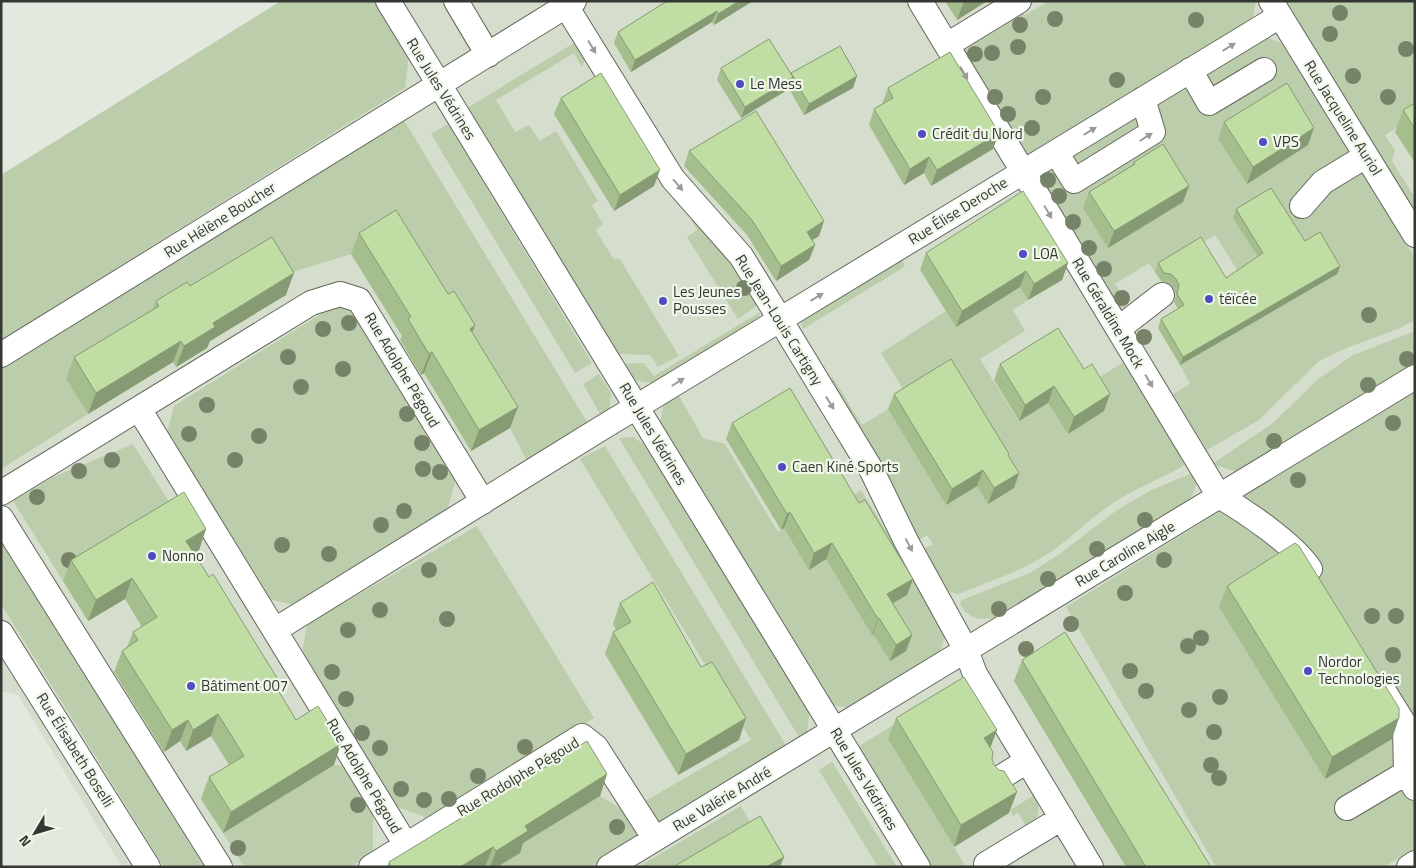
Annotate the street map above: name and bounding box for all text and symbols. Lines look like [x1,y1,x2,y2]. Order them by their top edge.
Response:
street label: Rue Jules Védrines [401,33,482,144]
one-way arrow [587,41,596,54]
one-way arrow [1223,42,1236,51]
street label: Rue Jacqueline Auriol [1299,56,1388,180]
one-way arrow [959,66,968,79]
place label: Le Mess [750,72,802,95]
marker: Le Mess [734,78,746,90]
place label: Crédit du Nord [932,122,1023,145]
one-way arrow [1084,126,1097,136]
marker: Crédit du Nord [916,128,928,140]
place label: VPS [1273,130,1299,153]
one-way arrow [1139,132,1153,141]
marker: VPS [1257,136,1269,148]
street label: Rue Élise Deroche [904,171,1012,250]
street label: Rue Hélène Boucher [159,176,280,263]
one-way arrow [672,178,684,190]
one-way arrow [1043,206,1052,219]
place label: LOA [1033,242,1059,265]
marker: LOA [1017,248,1029,260]
street label: Rue Jean-Louis Cartigny [730,250,829,390]
street label: Rue Géraldine Mock [1066,253,1151,372]
place label: Les Jeunes Pousses [673,280,740,320]
place label: téïcée [1219,287,1257,310]
one-way arrow [810,292,823,302]
marker: téïcée [1203,293,1215,305]
marker: Les Jeunes Pousses [657,295,669,307]
street label: Rue Adolphe Pégoud [359,308,446,432]
one-way arrow [1145,375,1154,388]
one-way arrow [672,377,685,386]
street label: Rue Jules Védrines [614,378,693,490]
one-way arrow [826,397,835,410]
place label: Caen Kiné Sports [792,455,899,478]
marker: Caen Kiné Sports [776,461,788,473]
street label: Rue Caroline Aigle [1070,515,1179,593]
one-way arrow [905,538,913,553]
place label: Nonno [162,544,204,567]
marker: Nonno [146,550,158,562]
place label: Nordor Technologies [1318,650,1400,690]
marker: Nordor Technologies [1302,665,1314,677]
place label: Bâtiment 007 [201,674,288,697]
marker: Bâtiment 007 [185,680,197,692]
street label: Rue Élisabeth Boselli [31,688,120,812]
street label: Rue Adolphe Pégoud [321,714,408,838]
street label: Rue Jules Védrines [825,723,904,835]
street label: Rue Rodolphe Pégoud [452,731,583,822]
street label: Rue Valérie André [668,760,776,837]
north arrow [10,808,60,858]
text: N [13,831,36,852]

